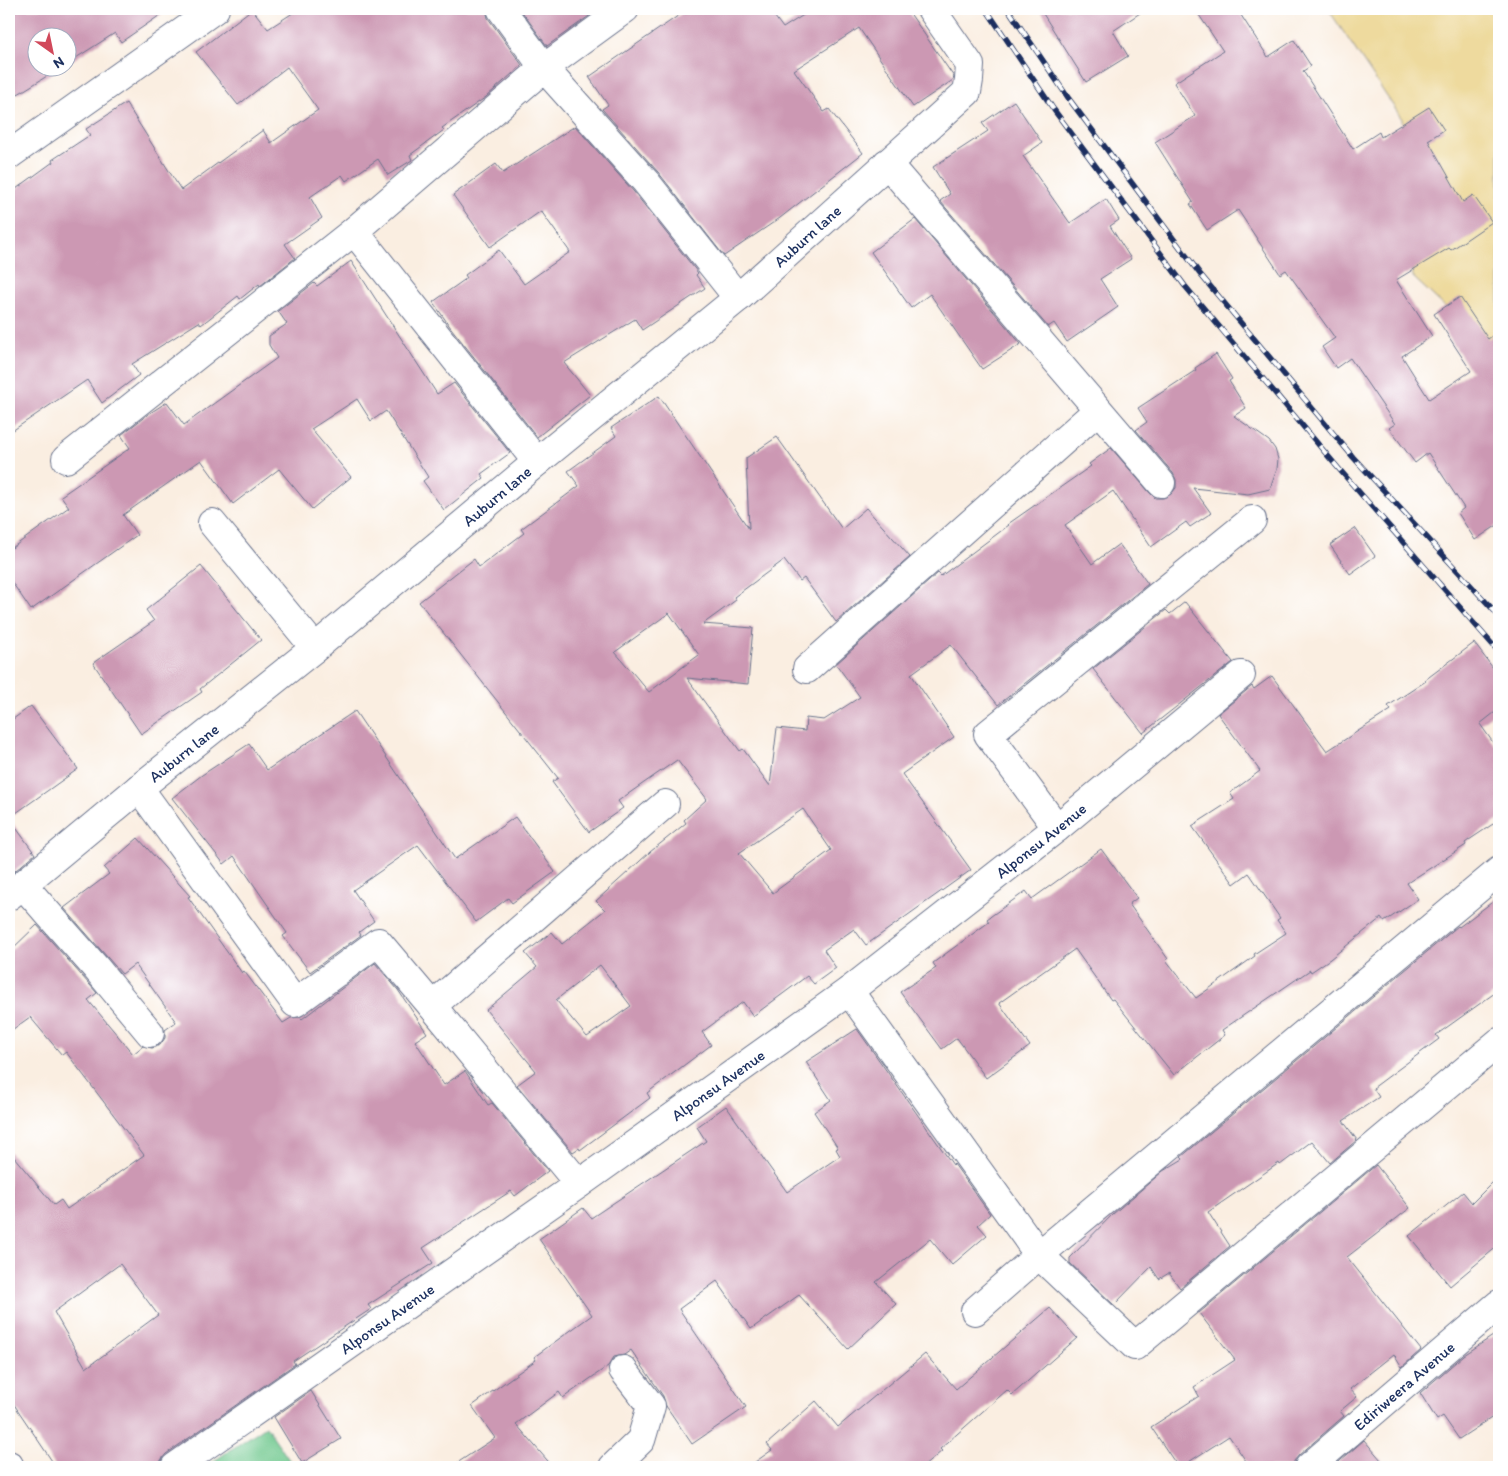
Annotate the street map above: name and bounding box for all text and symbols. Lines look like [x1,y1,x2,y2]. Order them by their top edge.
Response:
north arrow [28,28,78,78]
text: N [50,53,67,72]
street label: Auburn lane [770,201,845,271]
street label: Auburn lane [459,462,535,530]
street label: Auburn lane [145,719,223,786]
street label: Alponsu Avenue [992,799,1090,882]
street label: Alponsu Avenue [668,1045,769,1125]
street label: Alponsu Avenue [337,1279,438,1358]
street label: Ediriweera Avenue [1350,1337,1459,1435]

